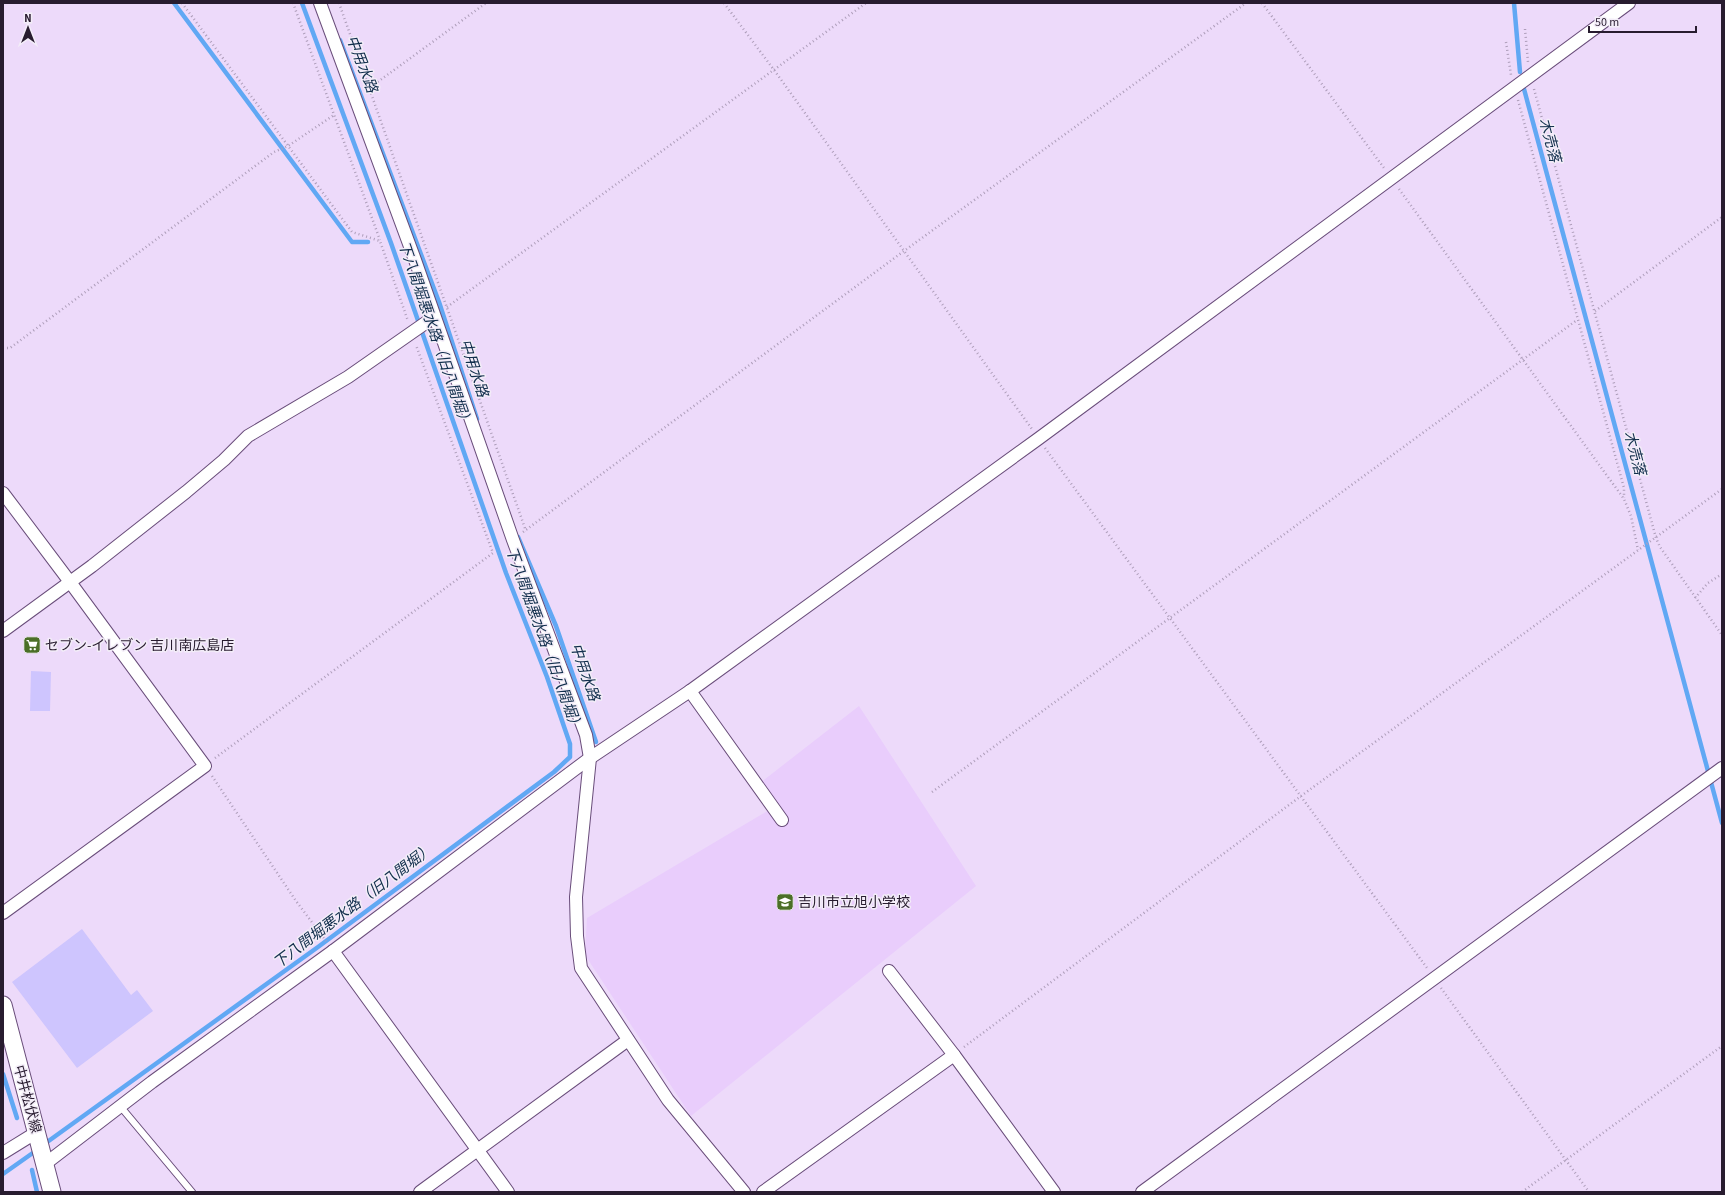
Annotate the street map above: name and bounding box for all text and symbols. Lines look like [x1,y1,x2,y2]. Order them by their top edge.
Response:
north arrow [8,8,48,48]
scale bar [1589,8,1696,34]
text: N [24,11,32,26]
text: 50 m [1595,14,1619,31]
water label: 中用水路 [341,32,383,98]
water label: 木売落 [1534,116,1566,167]
water label: 下八間堀悪水路（旧八間堀） [393,239,476,430]
water label: 中用水路 [454,336,493,402]
water label: 木売落 [1619,429,1651,480]
water label: 下八間堀悪水路（旧八間堀） [500,544,587,734]
supermarket icon: セブン-イレブン 吉川南広島店 [22,635,42,655]
place label: セブン-イレブン 吉川南広島店 [45,636,234,656]
water label: 中用水路 [565,640,605,706]
water label: 下八間堀悪水路（旧八間堀） [269,839,437,973]
school or university icon: 吉川市立旭小学校 [775,892,795,912]
place label: 吉川市立旭小学校 [798,893,910,913]
street label: 中井松伏線 [8,1063,46,1136]

